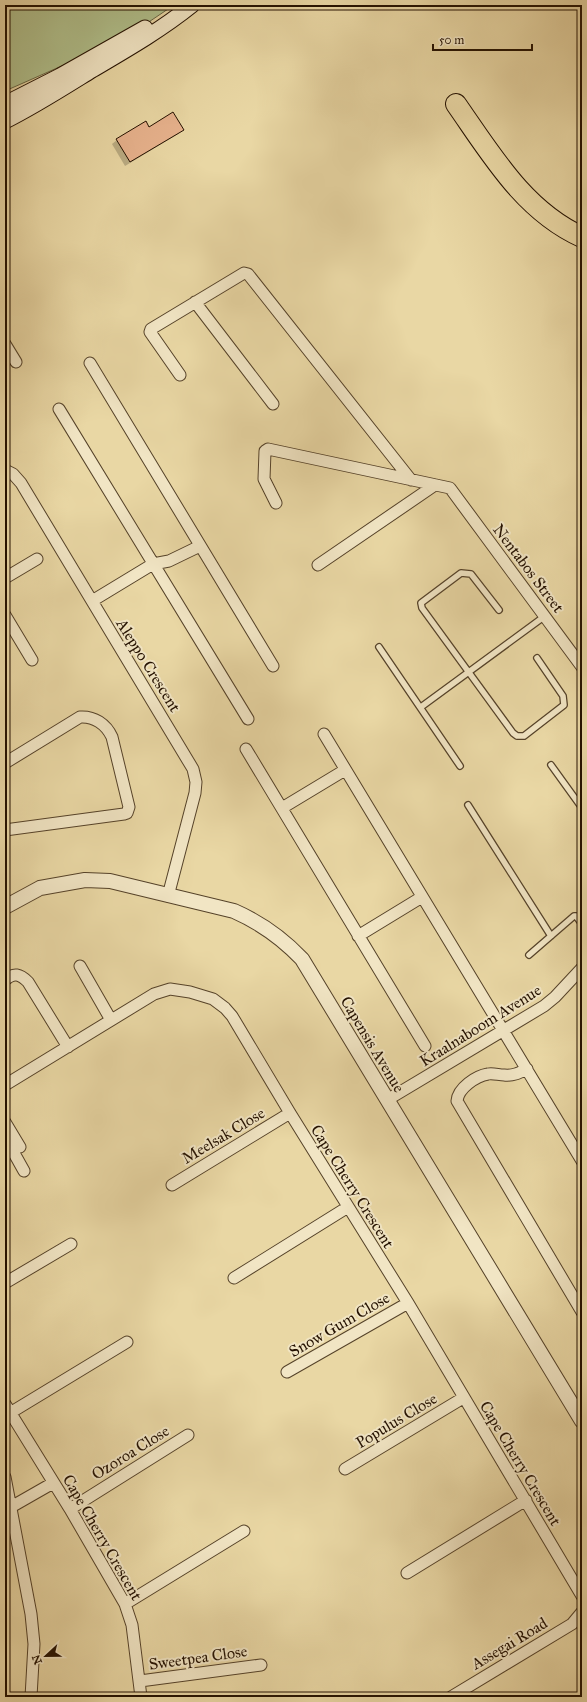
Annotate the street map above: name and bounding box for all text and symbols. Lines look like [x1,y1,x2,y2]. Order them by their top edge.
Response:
scale bar [433,26,532,52]
text: 50 m [439,33,464,47]
street label: Nentabos Street [489,520,568,617]
street label: Aleppo Crescent [112,614,185,716]
street label: Kraalnaboom Avenue [416,980,545,1070]
street label: Capensis Avenue [336,993,409,1096]
street label: Meelsak Close [178,1103,268,1168]
street label: Cape Cherry Crescent [307,1121,398,1252]
street label: Snow Gum Close [286,1288,393,1361]
street label: Populus Close [352,1389,441,1452]
street label: Cape Cherry Crescent [476,1397,565,1529]
street label: Ozoroa Close [88,1421,173,1484]
street label: Cape Cherry Crescent [59,1471,146,1604]
street label: Assegai Road [467,1613,551,1675]
north arrow [26,1636,66,1676]
street label: Sweetpea Close [148,1641,249,1674]
text: N [29,1652,45,1666]

